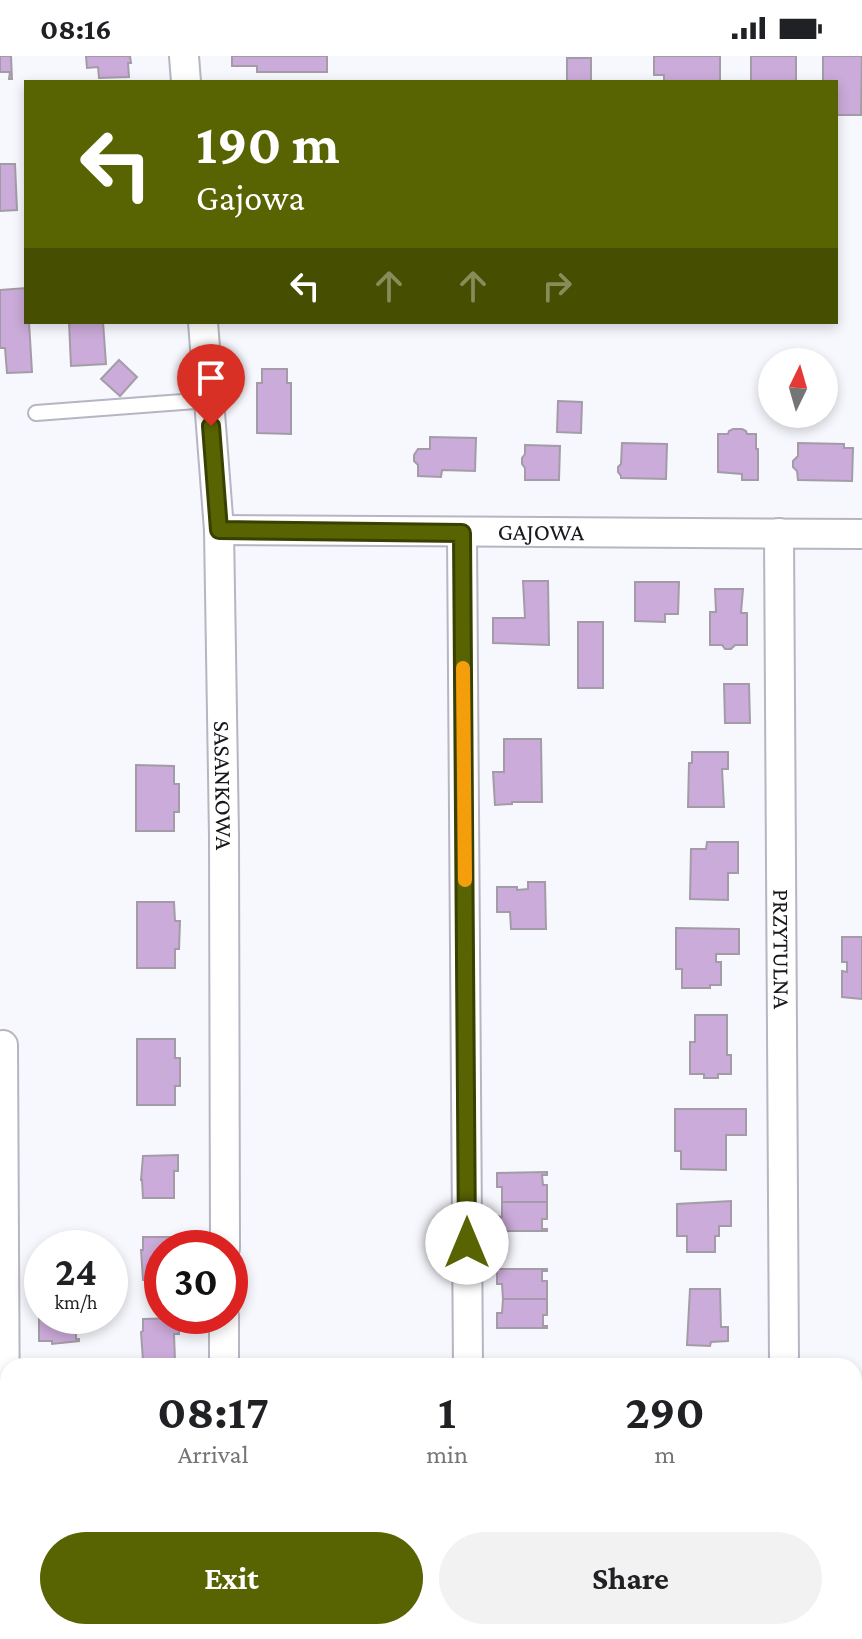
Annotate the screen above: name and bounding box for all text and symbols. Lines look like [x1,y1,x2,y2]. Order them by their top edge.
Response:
text: 08:16 [40,12,112,45]
icon: left [64,112,168,216]
text: 190 m [196,113,340,175]
text: Gajowa [196,178,305,218]
icon: left [283,264,327,308]
icon: ahead [367,264,411,308]
icon: ahead [451,264,495,308]
icon: right [535,264,579,308]
pin [177,344,245,426]
north arrow [758,348,838,428]
map controls [758,348,838,428]
icon: arrive [189,356,233,400]
street label: GAJOWA [498,518,585,545]
street label: SASANKOWA [209,720,238,850]
street label: PRZYTULNA [768,889,796,1009]
position arrow [425,1201,509,1285]
speed limit sign: 30 [144,1230,248,1334]
text: 24 [55,1249,97,1294]
text: km/h [54,1291,98,1313]
text: 08:17 [157,1385,269,1438]
text: 1 [438,1385,456,1438]
text: 290 [625,1385,705,1438]
text: Arrival [178,1440,248,1469]
text: min [426,1440,468,1469]
text: m [654,1440,675,1469]
button: Exit [40,1532,423,1624]
button: Share [439,1532,822,1624]

